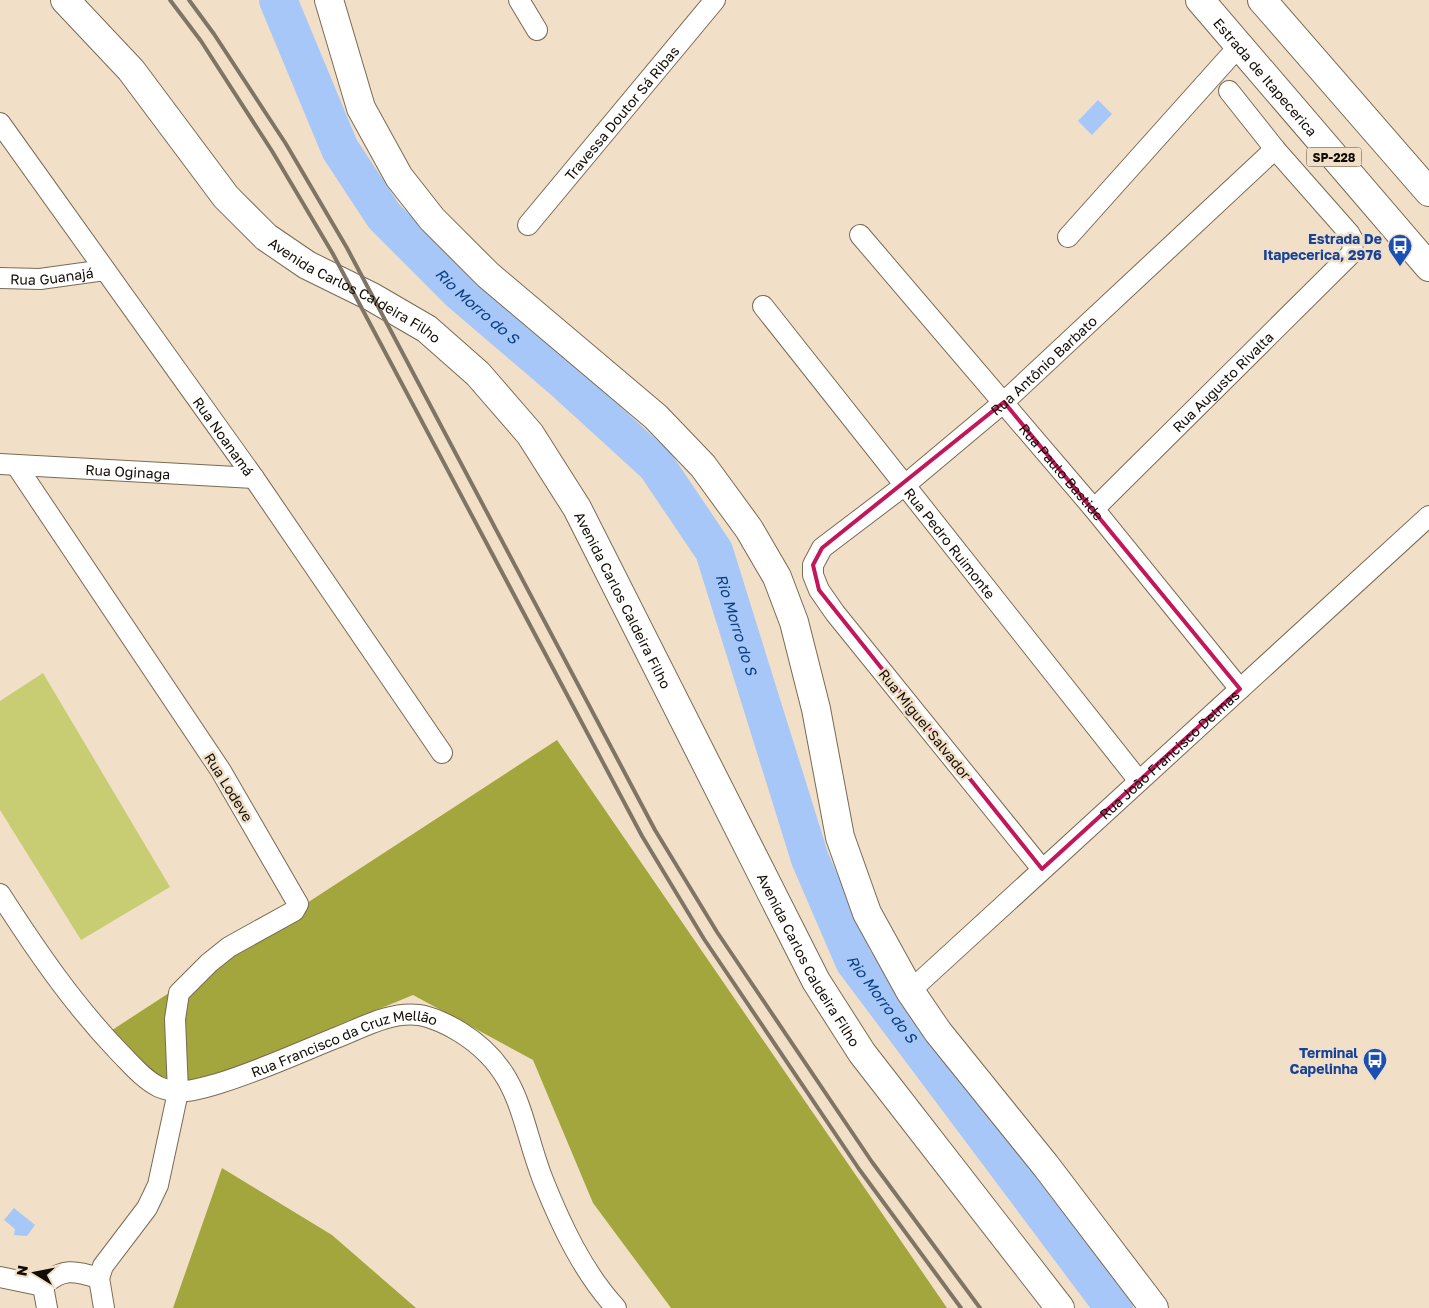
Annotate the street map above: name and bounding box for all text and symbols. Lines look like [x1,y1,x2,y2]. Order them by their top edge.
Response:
street label: Estrada de Itapecerica [1210,14,1321,139]
street label: Travessa Doutor Sá Ribas [561,42,682,183]
road number: SP-228 [1306,148,1362,166]
place label: Estrada De Itapecerica, 2976 [1263,230,1382,263]
street label: Avenida Carlos Caldeira Filho [266,233,445,346]
bus stop icon: Estrada De Itapecerica, 2976 [1387,233,1413,267]
street label: Rua Guanajá [10,263,94,288]
water label: Rio Morro do S [432,264,523,348]
street label: Rua Antônio Barbato [987,312,1100,418]
street label: Rua Augusto Rivalta [1169,328,1276,435]
street label: Rua Noanamá [190,393,258,479]
street label: Rua Paulo Bastide [1016,420,1108,523]
street label: Rua Oginaga [85,460,171,482]
street label: Rua Pedro Ruimonte [901,484,1000,602]
street label: Avenida Carlos Caldeira Filho [572,508,675,691]
water label: Rio Morro do S [713,572,761,678]
street label: Rua Miguel Salvador [875,665,975,783]
street label: Rua João Francisco Delmas [1095,686,1243,822]
street label: Rua Lodeve [201,750,257,824]
street label: Avenida Carlos Caldeira Filho [754,870,864,1049]
water label: Rio Morro do S [844,953,922,1047]
street label: Rua Francisco da Cruz Mellão [248,1006,440,1080]
place label: Terminal Capelinha [1289,1044,1358,1077]
bus stop icon: Terminal Capelinha [1362,1047,1388,1081]
north arrow [10,1248,60,1298]
text: N [12,1264,31,1277]

